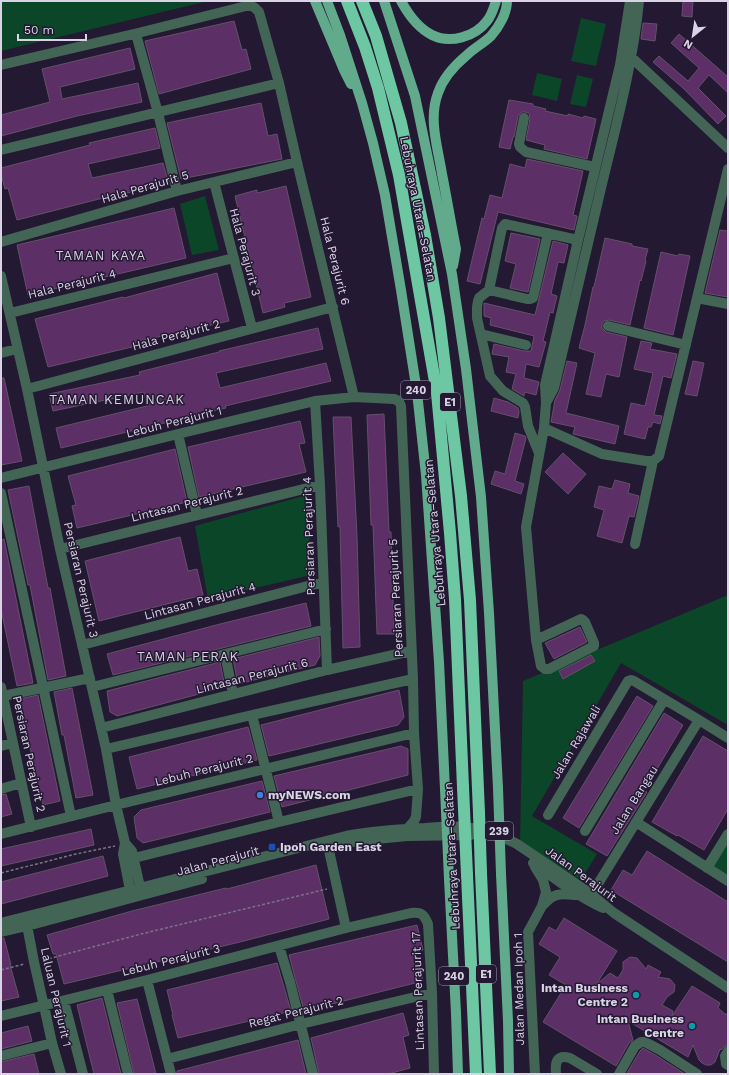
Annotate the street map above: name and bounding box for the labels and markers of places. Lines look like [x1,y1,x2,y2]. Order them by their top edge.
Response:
place label: myNEWS.com [268,788,351,802]
marker: myNEWS.com [255,790,265,800]
place label: Ipoh Garden East [280,840,382,854]
marker: Ipoh Garden East [267,842,277,852]
place label: Intan Business Centre 2 [541,981,629,1009]
marker: Intan Business Centre 2 [631,990,641,1000]
place label: Intan Business Centre [597,1012,685,1040]
marker: Intan Business Centre [687,1021,697,1031]

